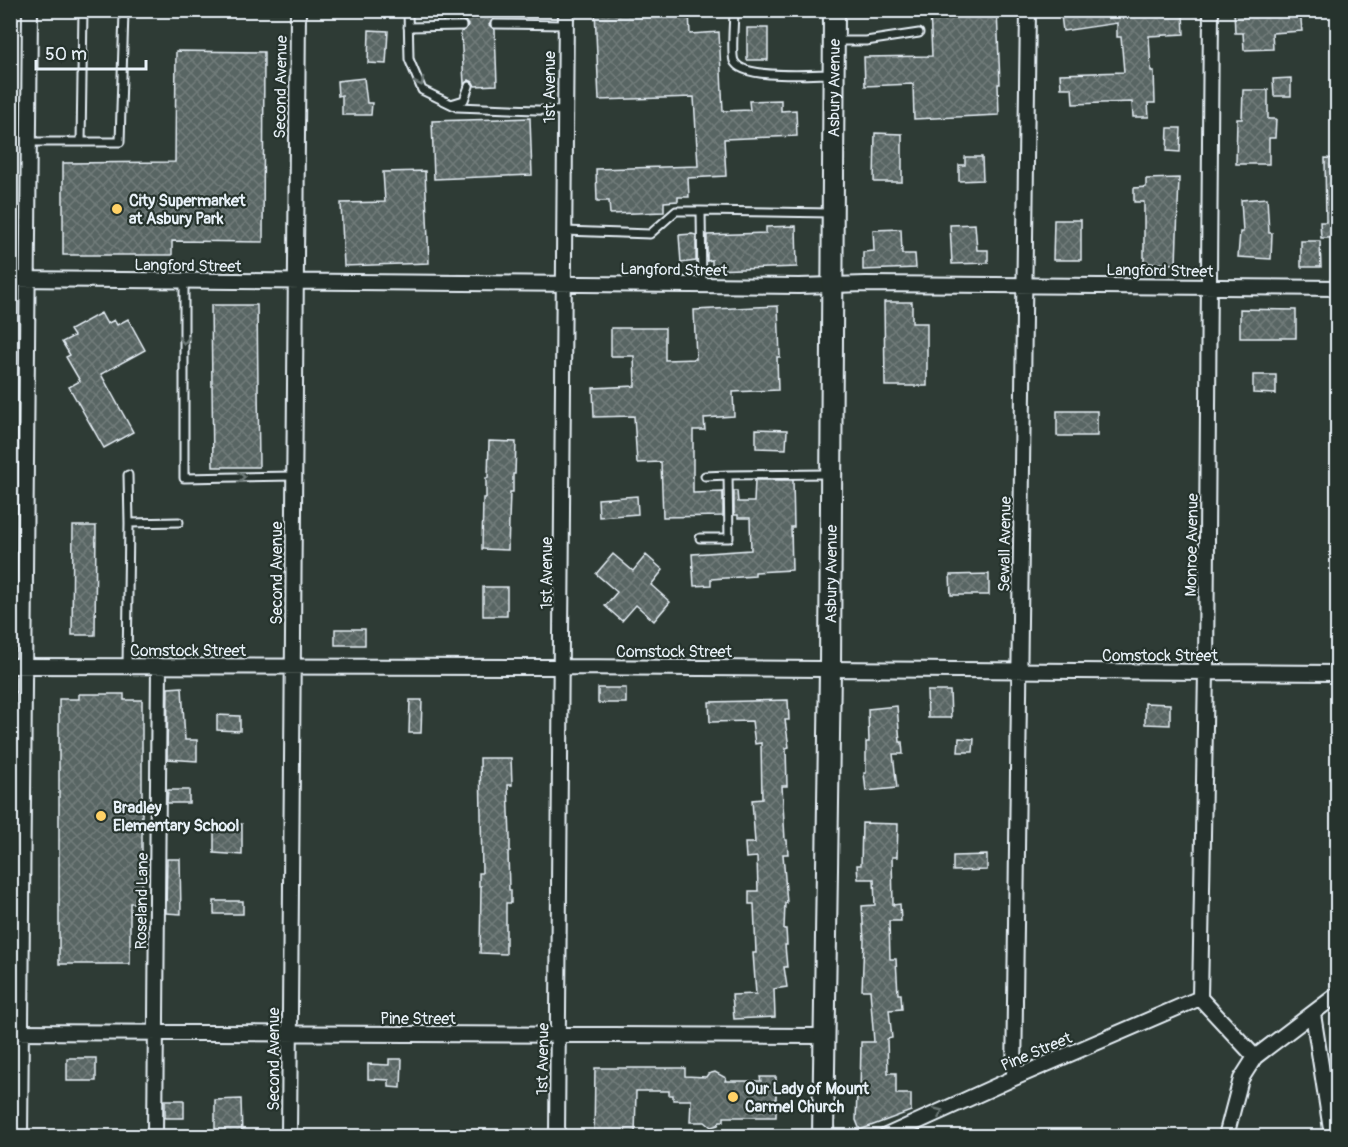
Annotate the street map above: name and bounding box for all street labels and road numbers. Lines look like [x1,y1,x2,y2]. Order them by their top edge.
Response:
street label: Second Avenue [270,35,292,139]
street label: Asbury Avenue [824,39,845,138]
street label: 1st Avenue [540,51,560,123]
street label: Langford Street [134,255,242,277]
street label: Langford Street [620,259,728,281]
street label: Langford Street [1106,260,1214,282]
street label: Monroe Avenue [1181,493,1203,597]
street label: Sewall Avenue [994,496,1016,592]
street label: Second Avenue [267,521,287,625]
street label: Asbury Avenue [821,525,842,623]
street label: 1st Avenue [537,537,557,609]
street label: Comstock Street [130,641,246,661]
street label: Comstock Street [616,642,732,662]
street label: Comstock Street [1102,646,1218,666]
street label: Roseland Lane [131,852,153,950]
street label: Second Avenue [264,1007,284,1111]
street label: Pine Street [380,1009,456,1029]
street label: 1st Avenue [532,1022,554,1095]
street label: Pine Street [998,1028,1075,1076]

